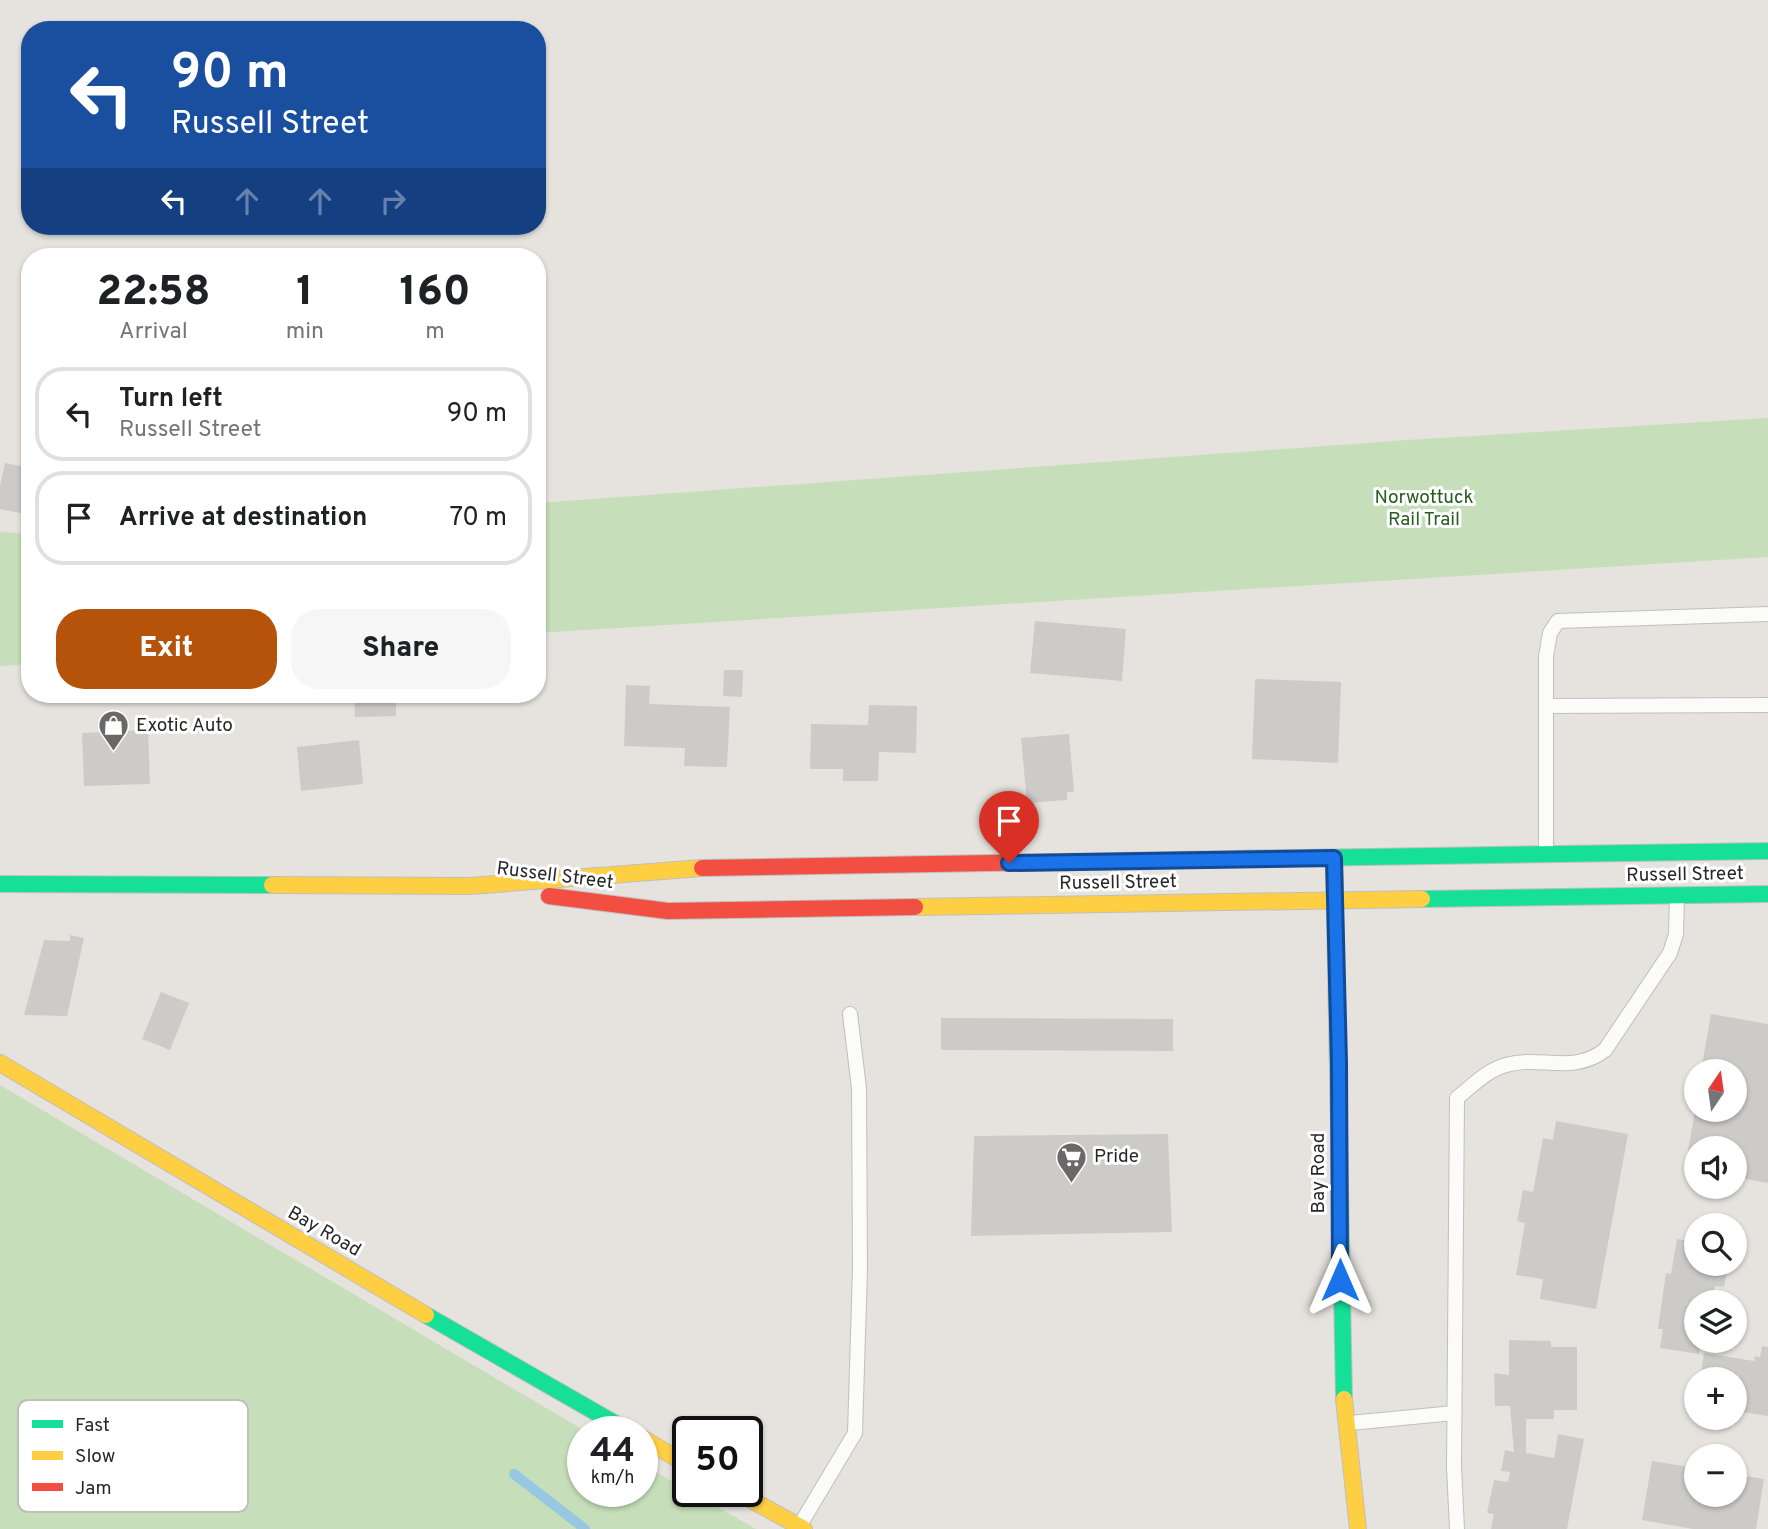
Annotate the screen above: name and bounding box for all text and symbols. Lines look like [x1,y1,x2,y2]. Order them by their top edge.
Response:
text: 90 m [171,44,289,106]
icon: left [56,49,147,140]
text: Russell Street [171,105,369,145]
icon: left [155,182,193,220]
icon: ahead [228,182,266,220]
icon: ahead [301,182,339,220]
icon: right [374,182,412,220]
text: 22:58 [96,267,210,320]
text: 1 [296,267,314,320]
text: 160 [399,267,471,320]
text: Arrival [119,318,188,347]
text: min [286,318,324,347]
text: m [425,318,445,347]
text: Turn left [119,383,223,416]
icon: left [60,395,98,433]
text: 90 m [447,398,507,431]
text: Russell Street [119,416,261,445]
park label: Norwottuck Rail Trail [1374,486,1474,532]
icon: arrive [60,499,98,537]
text: Arrive at destination [119,502,367,535]
text: 70 m [449,502,507,535]
button: Exit [56,609,277,689]
button: Share [291,609,511,689]
shop icon: Exotic Auto [96,709,130,753]
place label: Exotic Auto [136,714,233,738]
pin [979,791,1039,863]
icon: arrive [990,802,1028,840]
street label: Russell Street [495,857,615,895]
street label: Russell Street [1626,862,1744,888]
street label: Russell Street [1059,870,1177,896]
north arrow [1684,1059,1746,1122]
map controls [1684,1059,1747,1507]
street label: Bay Road [1307,1132,1331,1214]
button: sound [1684,1136,1747,1199]
supermarket icon: Pride [1054,1140,1088,1184]
place label: Pride [1094,1145,1139,1169]
street label: Bay Road [283,1201,365,1263]
button: search [1684,1213,1747,1276]
position arrow [1303,1243,1377,1317]
button: layers [1684,1290,1747,1353]
button: + [1684,1367,1747,1430]
legend [18,1400,248,1512]
text: Fast [75,1414,110,1438]
speed limit sign: 50 [672,1416,763,1507]
text: 44 [590,1430,635,1474]
button: − [1684,1444,1747,1507]
text: Slow [75,1445,115,1469]
text: km/h [591,1467,634,1490]
text: Jam [75,1477,112,1501]

